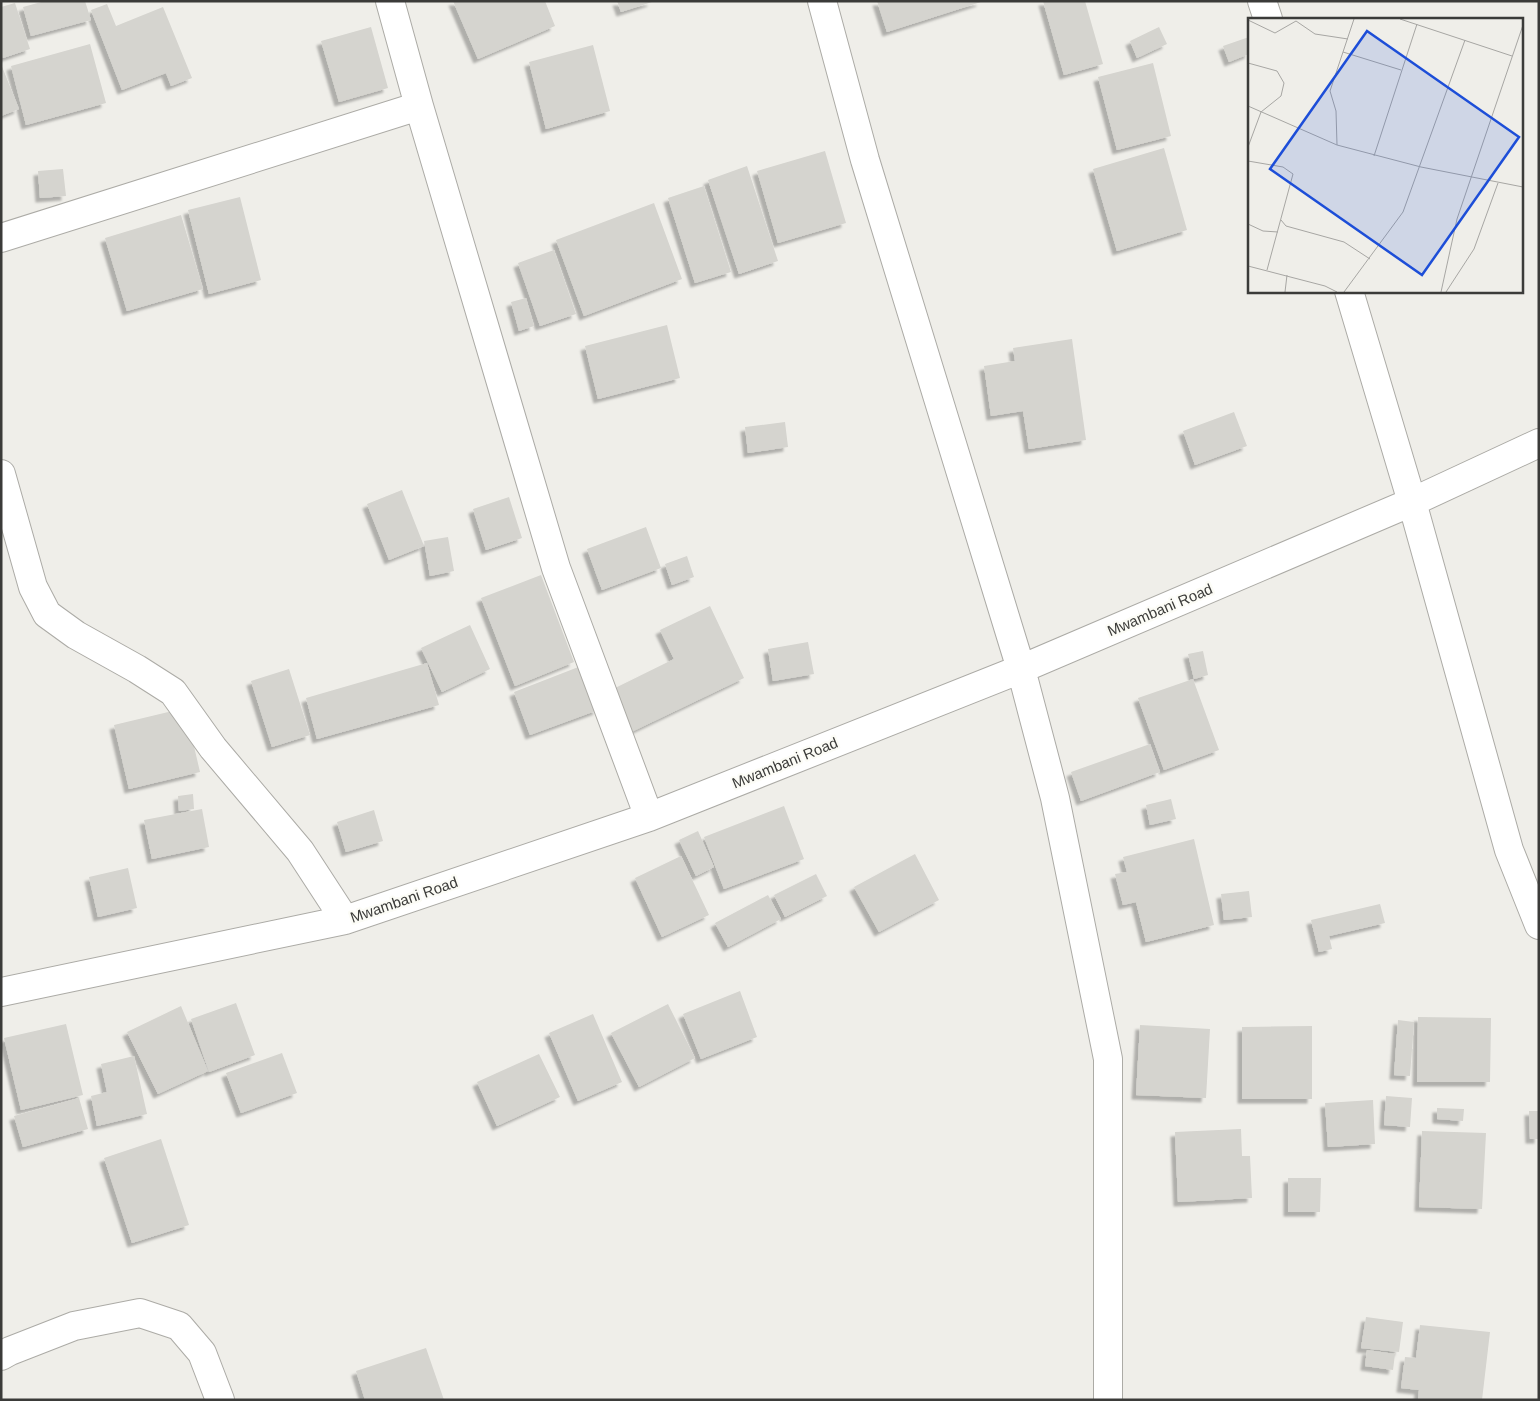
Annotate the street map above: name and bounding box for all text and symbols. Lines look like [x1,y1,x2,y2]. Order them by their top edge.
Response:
inset map [1248,18,1522,292]
street label: Mwambani Road [1105,580,1215,639]
street label: Mwambani Road [729,734,840,792]
street label: Mwambani Road [348,873,460,926]

